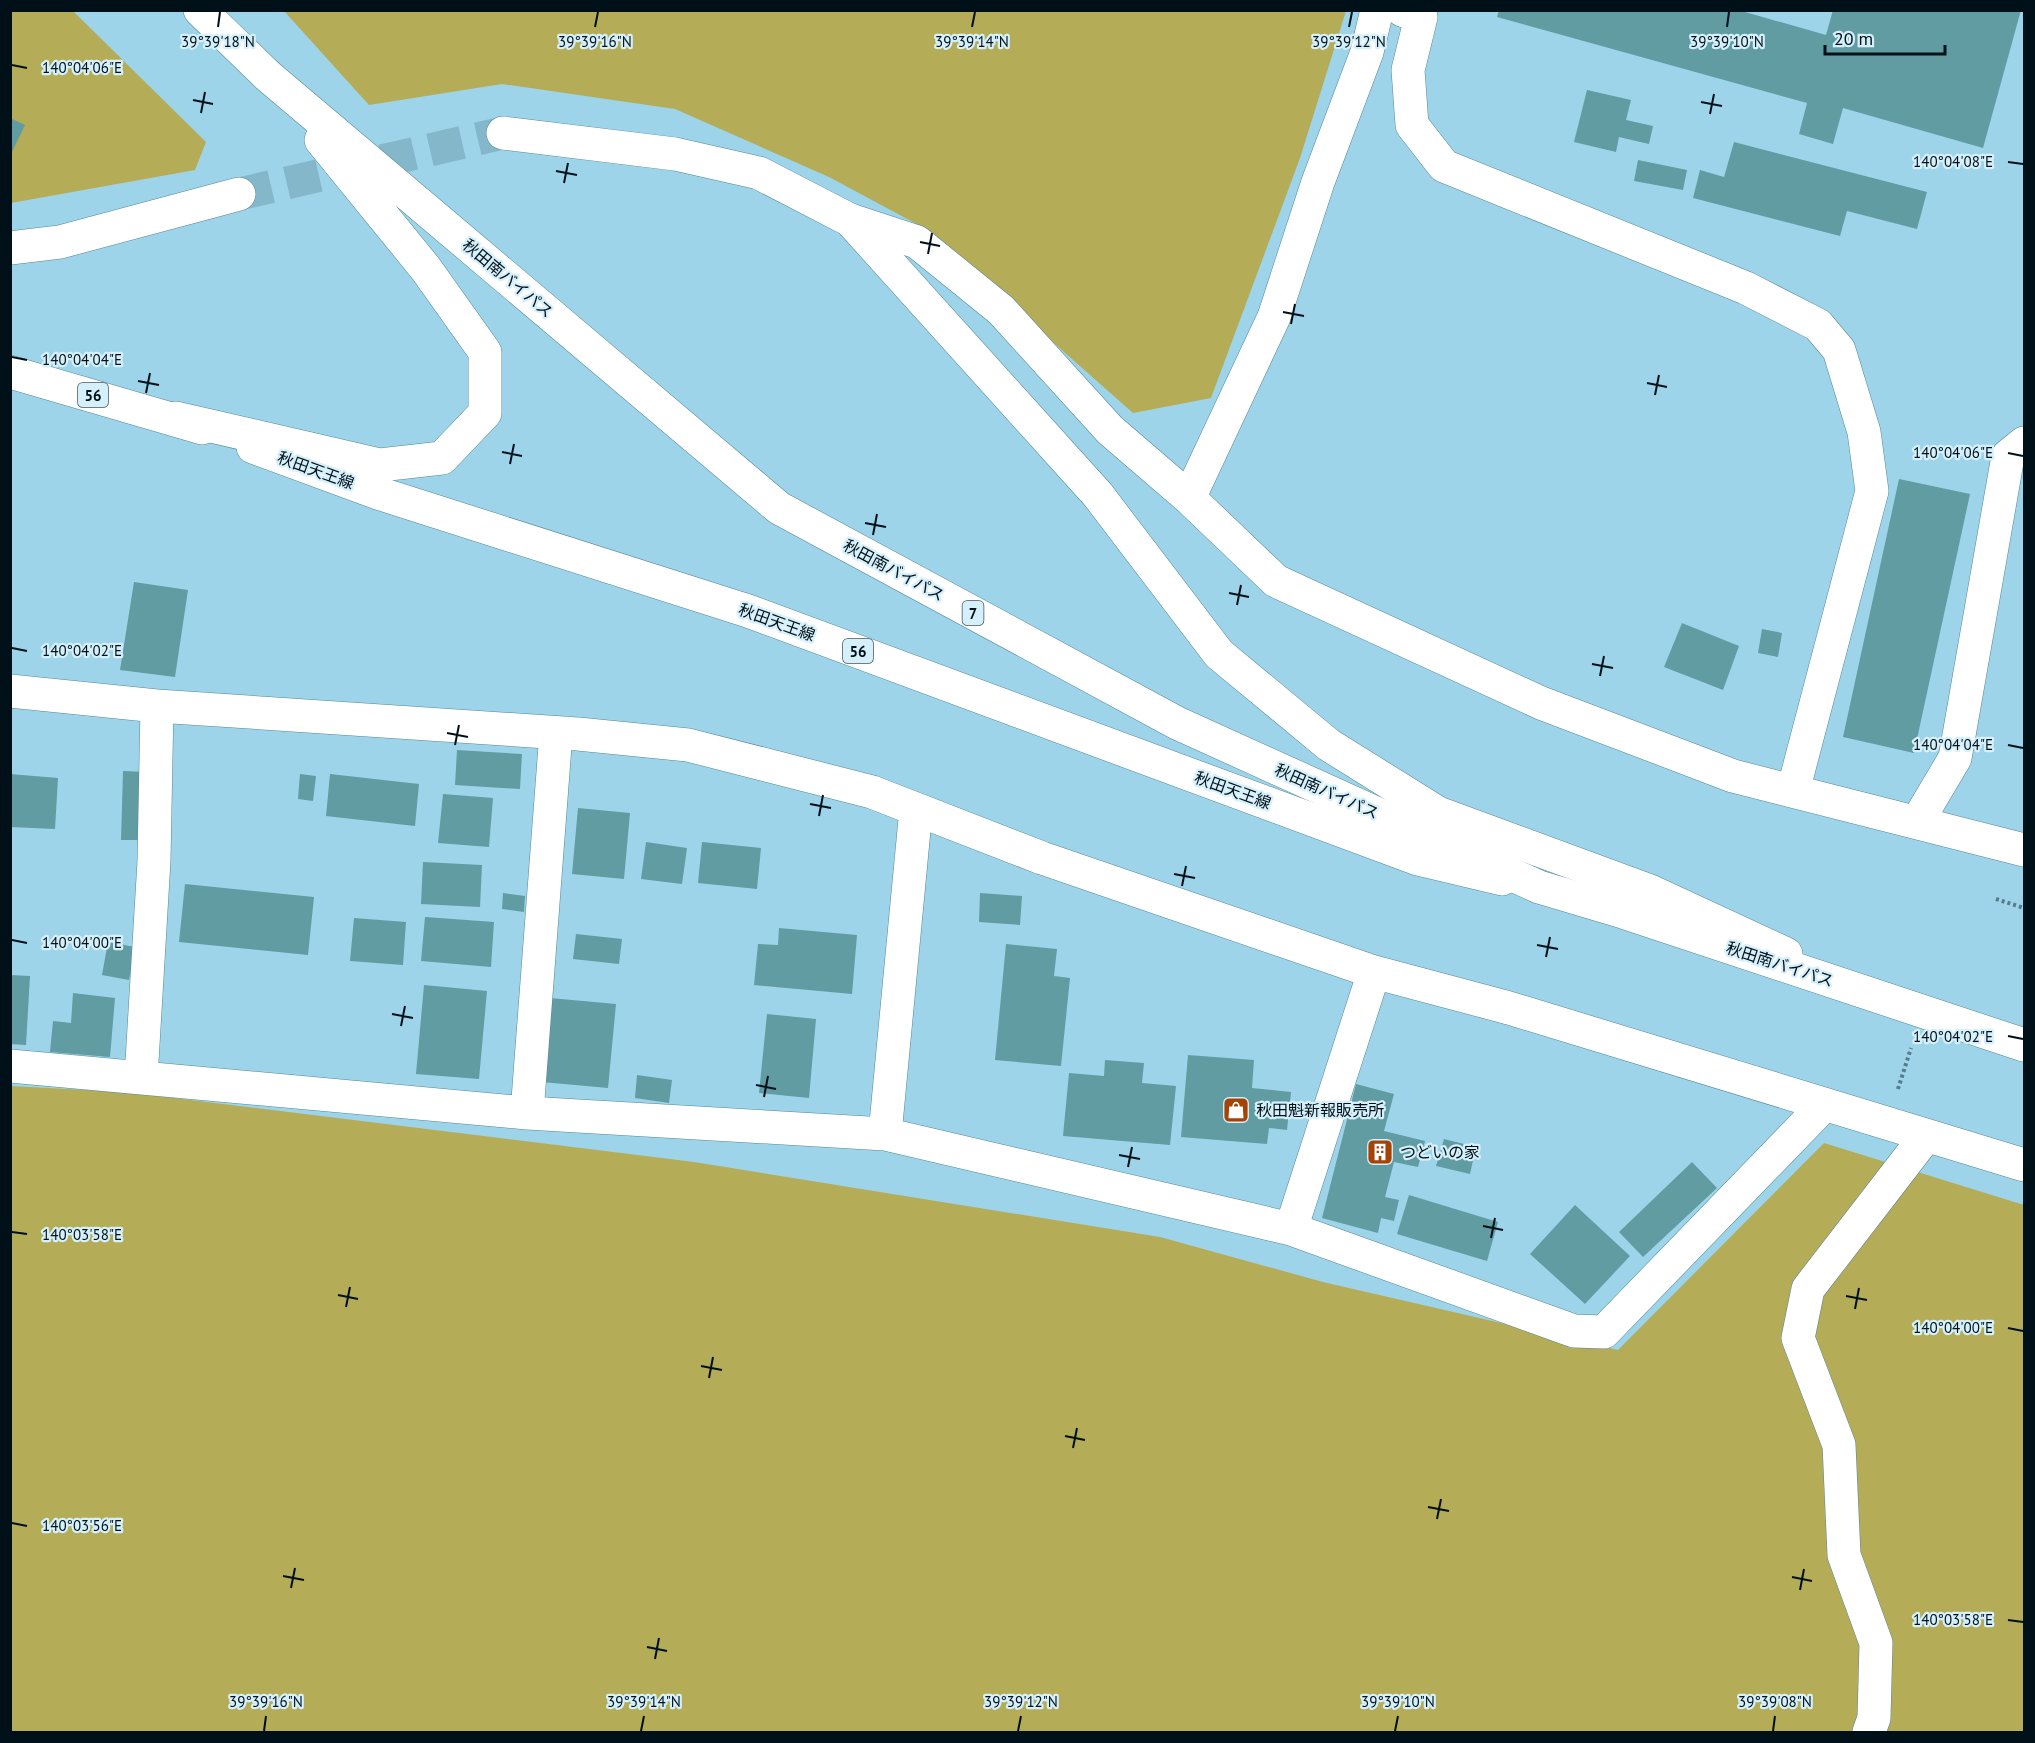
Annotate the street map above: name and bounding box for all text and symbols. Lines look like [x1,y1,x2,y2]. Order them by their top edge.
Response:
scale bar [1825,18,1945,56]
text: 20 m [1834,27,1873,50]
text: 39°39'18"N [181,32,255,51]
text: 39°39'16"N [558,32,632,51]
text: 39°39'14"N [935,32,1009,51]
text: 39°39'12"N [1312,32,1386,51]
text: 39°39'10"N [1690,32,1764,51]
text: 140°04'06"E [42,58,122,77]
text: 140°04'08"E [1913,152,1993,171]
street label: 秋田南バイパス [459,234,557,322]
text: 140°04'04"E [42,350,122,369]
road number: 56 [78,383,108,407]
text: 140°04'06"E [1913,443,1993,462]
street label: 秋田天王線 [275,447,357,493]
street label: 秋田南バイパス [840,535,948,605]
street label: 秋田天王線 [736,599,818,645]
road number: 7 [962,601,984,625]
road number: 56 [843,639,873,663]
text: 140°04'02"E [42,641,122,660]
text: 140°04'04"E [1913,735,1993,754]
street label: 秋田南バイパス [1272,759,1382,823]
street label: 秋田天王線 [1192,767,1274,813]
text: 140°04'00"E [42,933,122,952]
street label: 秋田南バイパス [1724,937,1836,991]
text: 140°04'02"E [1913,1027,1993,1046]
shop icon: 秋田魁新報販売所 [1221,1095,1251,1125]
place label: 秋田魁新報販売所 [1256,1100,1384,1120]
building icon: つどいの家 [1365,1137,1395,1167]
place label: つどいの家 [1400,1142,1480,1162]
text: 140°03'58"E [42,1225,122,1244]
text: 140°04'00"E [1913,1318,1993,1337]
text: 140°03'56"E [42,1516,122,1535]
text: 140°03'58"E [1913,1610,1993,1629]
text: 39°39'16"N [229,1692,303,1711]
text: 39°39'14"N [607,1692,681,1711]
text: 39°39'12"N [984,1692,1058,1711]
text: 39°39'10"N [1361,1692,1435,1711]
text: 39°39'08"N [1738,1692,1812,1711]

